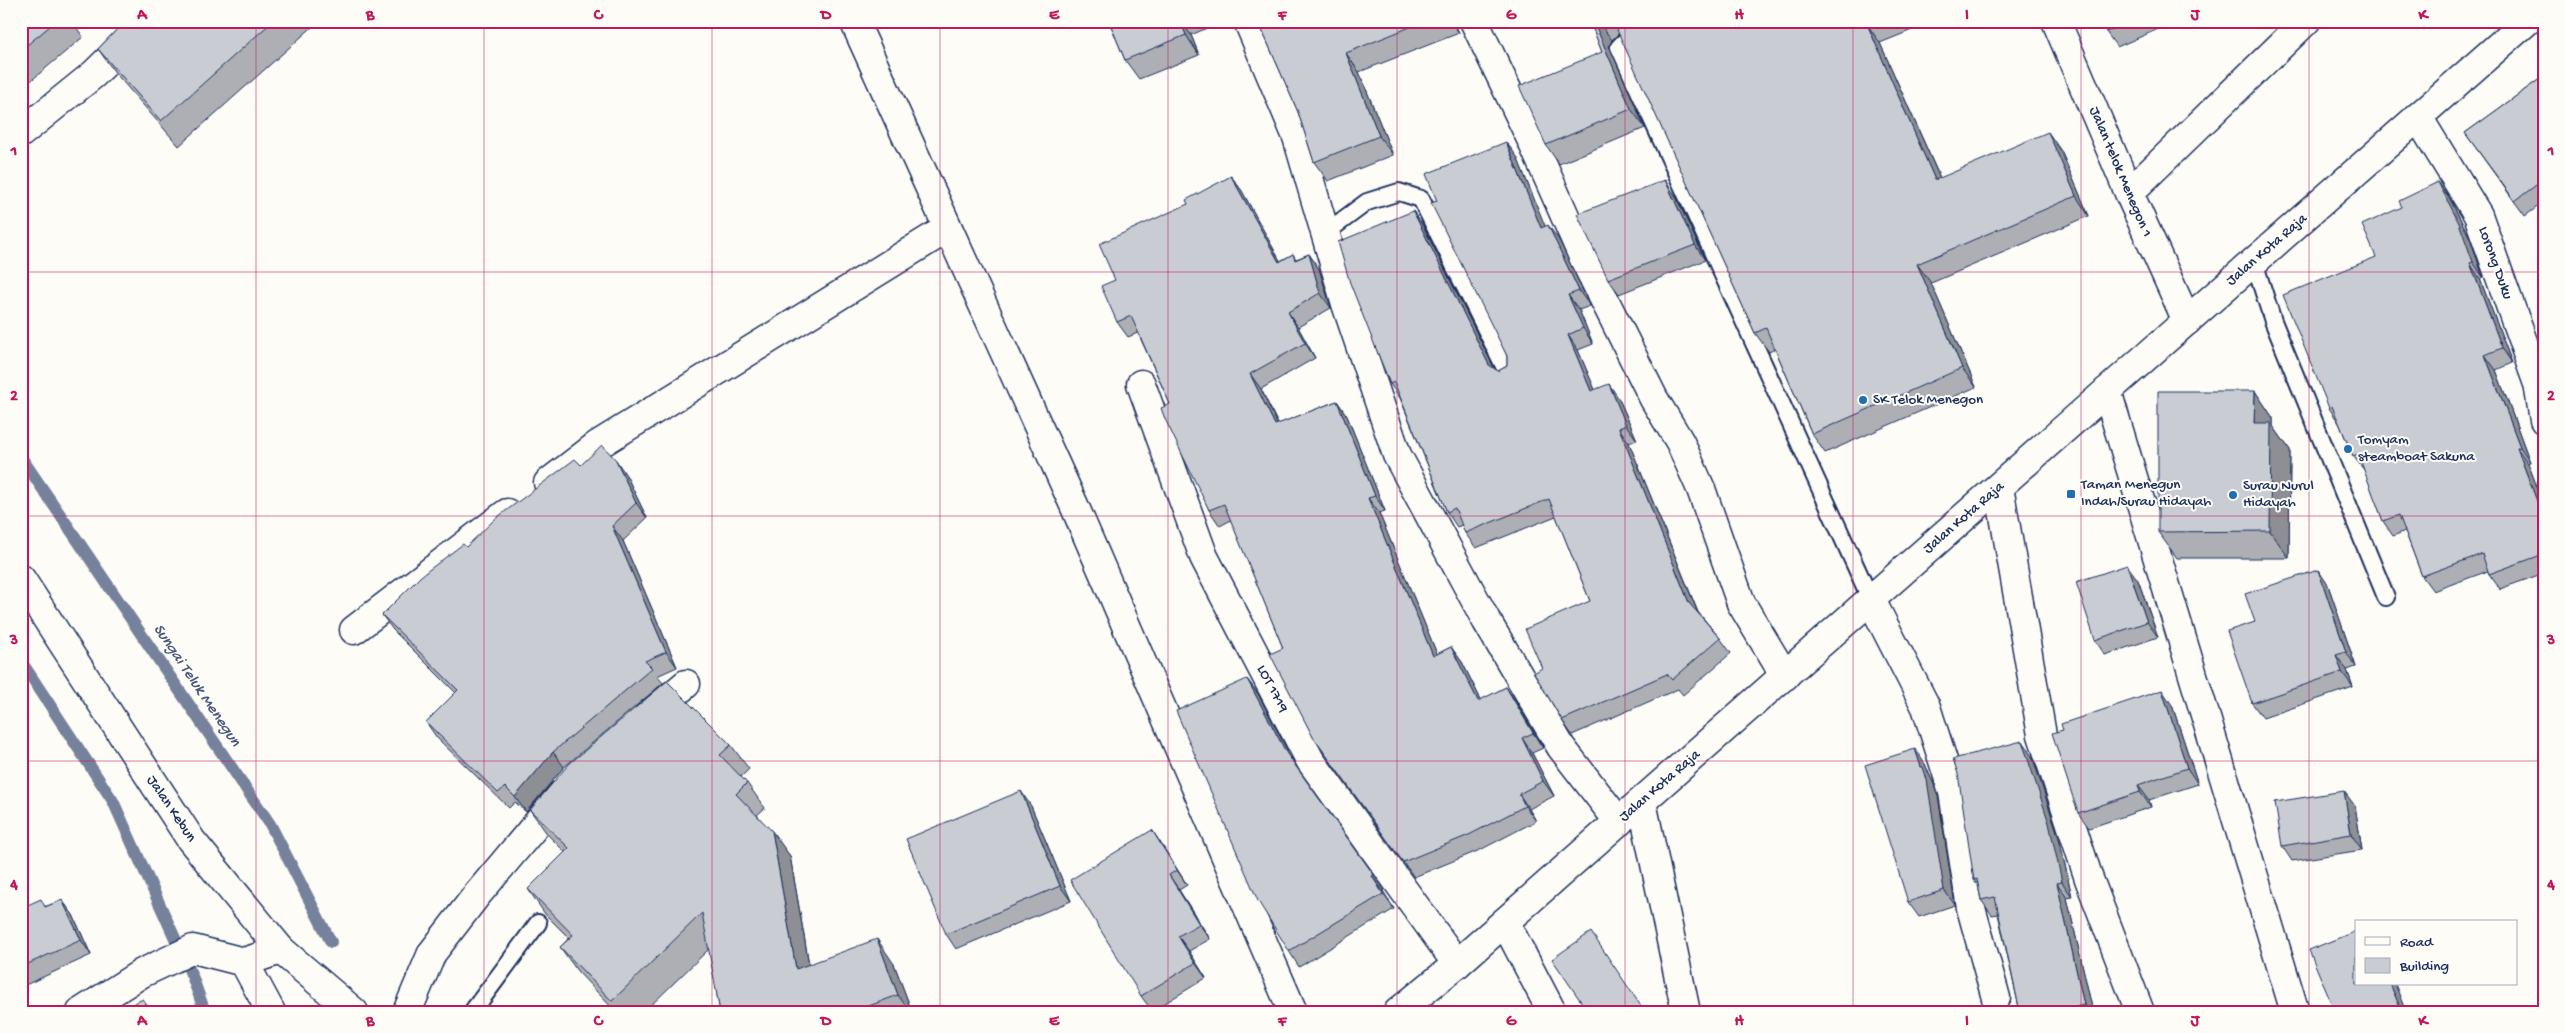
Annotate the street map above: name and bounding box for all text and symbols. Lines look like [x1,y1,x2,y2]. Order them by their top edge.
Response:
text: A [136,7,148,26]
text: B [365,7,375,26]
text: C [593,7,604,26]
text: D [819,7,832,26]
text: E [1049,7,1060,26]
text: F [1277,7,1288,26]
text: G [1506,7,1517,26]
text: H [1734,7,1744,26]
text: I [1965,7,1969,26]
text: J [2190,7,2201,26]
text: K [2418,7,2430,26]
street label: Jalan telok Menegon 1 [2084,104,2156,240]
text: 1 [10,143,17,162]
text: 1 [2547,143,2554,162]
street label: Jalan Kota Raja [2223,209,2312,290]
street label: Lorong Duku [2474,224,2516,302]
text: 2 [10,388,18,407]
text: 2 [2547,388,2555,407]
place label: SK Telok Menegon [1873,391,1983,409]
marker: SK Telok Menegon [1857,394,1869,406]
place label: Tomyam steamboat Sakuna [2357,431,2475,466]
marker: Tomyam steamboat Sakuna [2342,443,2354,455]
place label: Taman Menegun Indah/Surau Hidayah [2080,476,2211,511]
street label: Jalan Kota Raja [1920,477,2009,558]
place label: Surau Nurul Hidayah [2243,477,2314,512]
marker: Taman Menegun Indah/Surau Hidayah [2065,488,2077,500]
marker: Surau Nurul Hidayah [2227,489,2239,501]
water label: Sungai Teluk Menegun [148,621,244,751]
text: 3 [9,632,18,651]
text: 3 [2546,632,2555,651]
street label: LOT 1719 [1252,662,1292,716]
street label: Jalan Kota Raja [1616,745,1705,826]
street label: Jalan Kebun [142,772,200,846]
text: 4 [9,877,18,896]
text: 4 [2546,877,2555,896]
legend [2355,920,2518,986]
text: Road [2400,934,2434,952]
text: Building [2399,958,2449,976]
text: A [136,1013,148,1032]
text: B [365,1013,375,1032]
text: C [593,1013,604,1032]
text: D [819,1013,832,1032]
text: E [1049,1013,1060,1032]
text: F [1277,1013,1288,1032]
text: G [1506,1013,1517,1032]
text: H [1734,1013,1744,1032]
text: I [1965,1013,1969,1032]
text: J [2190,1013,2201,1032]
text: K [2418,1013,2430,1032]

